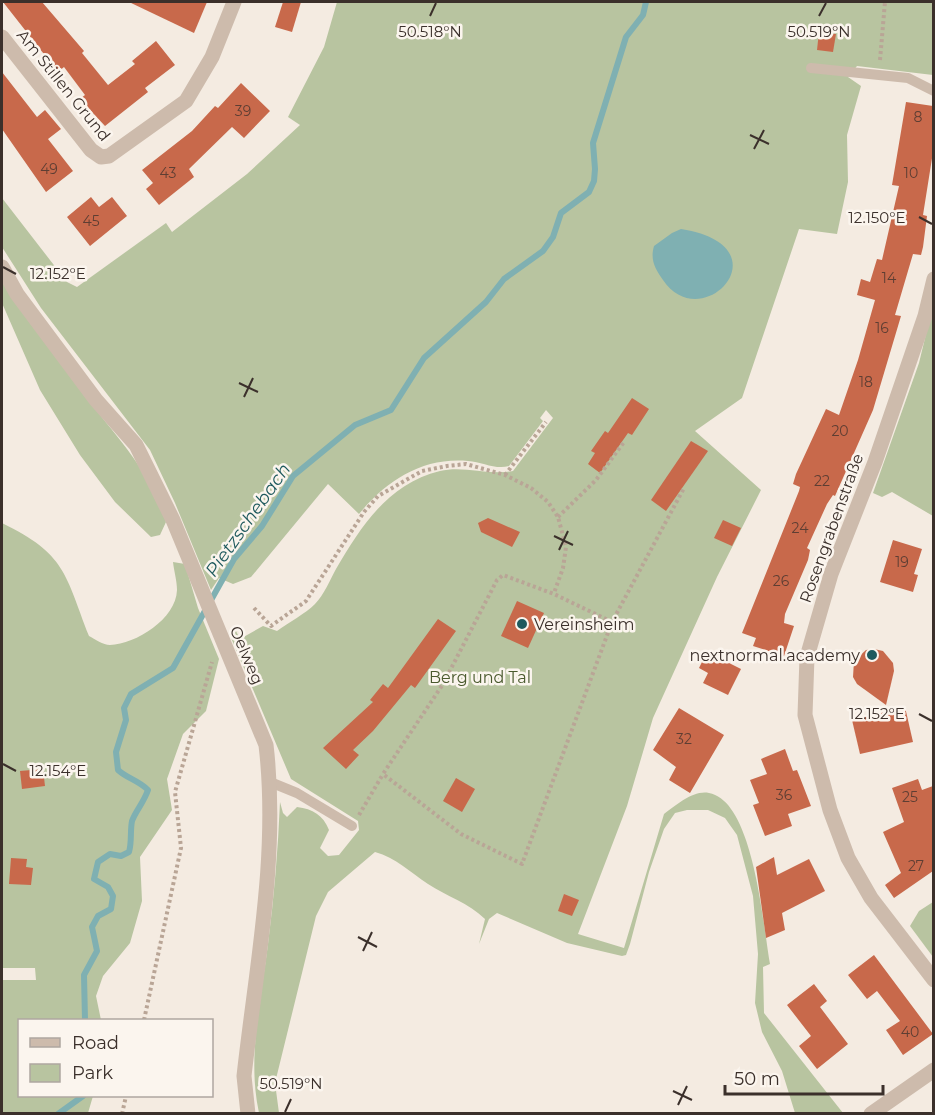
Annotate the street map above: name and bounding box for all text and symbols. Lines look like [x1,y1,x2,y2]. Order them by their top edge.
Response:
text: 50.518°N [398,22,462,41]
text: 50.519°N [788,22,851,41]
street label: Am Stillen Grund [13,26,114,145]
house number: 39 [235,102,251,120]
house number: 8 [914,108,923,126]
house number: 49 [40,160,58,178]
house number: 43 [160,164,177,182]
house number: 10 [904,164,918,182]
text: 12.150°E [848,208,906,227]
house number: 45 [82,212,100,230]
text: 12.152°E [30,264,86,283]
house number: 14 [882,269,897,287]
house number: 16 [875,319,889,337]
house number: 18 [859,373,873,391]
house number: 20 [831,422,849,440]
street label: Rosengrabenstraße [796,451,867,605]
water label: Pietzschebach [201,459,295,581]
house number: 22 [814,472,830,490]
house number: 24 [792,519,809,537]
house number: 19 [895,553,909,571]
house number: 26 [773,572,790,590]
place label: Vereinsheim [534,615,635,634]
marker: Vereinsheim [515,617,529,631]
street label: Oelweg [226,623,267,687]
place label: nextnormal.academy [690,646,860,665]
marker: nextnormal.academy [865,648,879,662]
park label: Berg und Tal [429,668,531,687]
text: 12.152°E [849,704,905,723]
house number: 32 [676,730,692,748]
text: 12.154°E [30,761,86,780]
house number: 36 [776,786,793,804]
house number: 25 [902,788,918,806]
house number: 27 [908,857,924,875]
legend [18,1019,213,1097]
house number: 40 [901,1023,919,1041]
text: Road [72,1032,119,1054]
scale bar [725,1058,882,1096]
text: Park [72,1062,113,1084]
text: 50 m [734,1068,780,1090]
text: 50.519°N [260,1074,323,1093]

